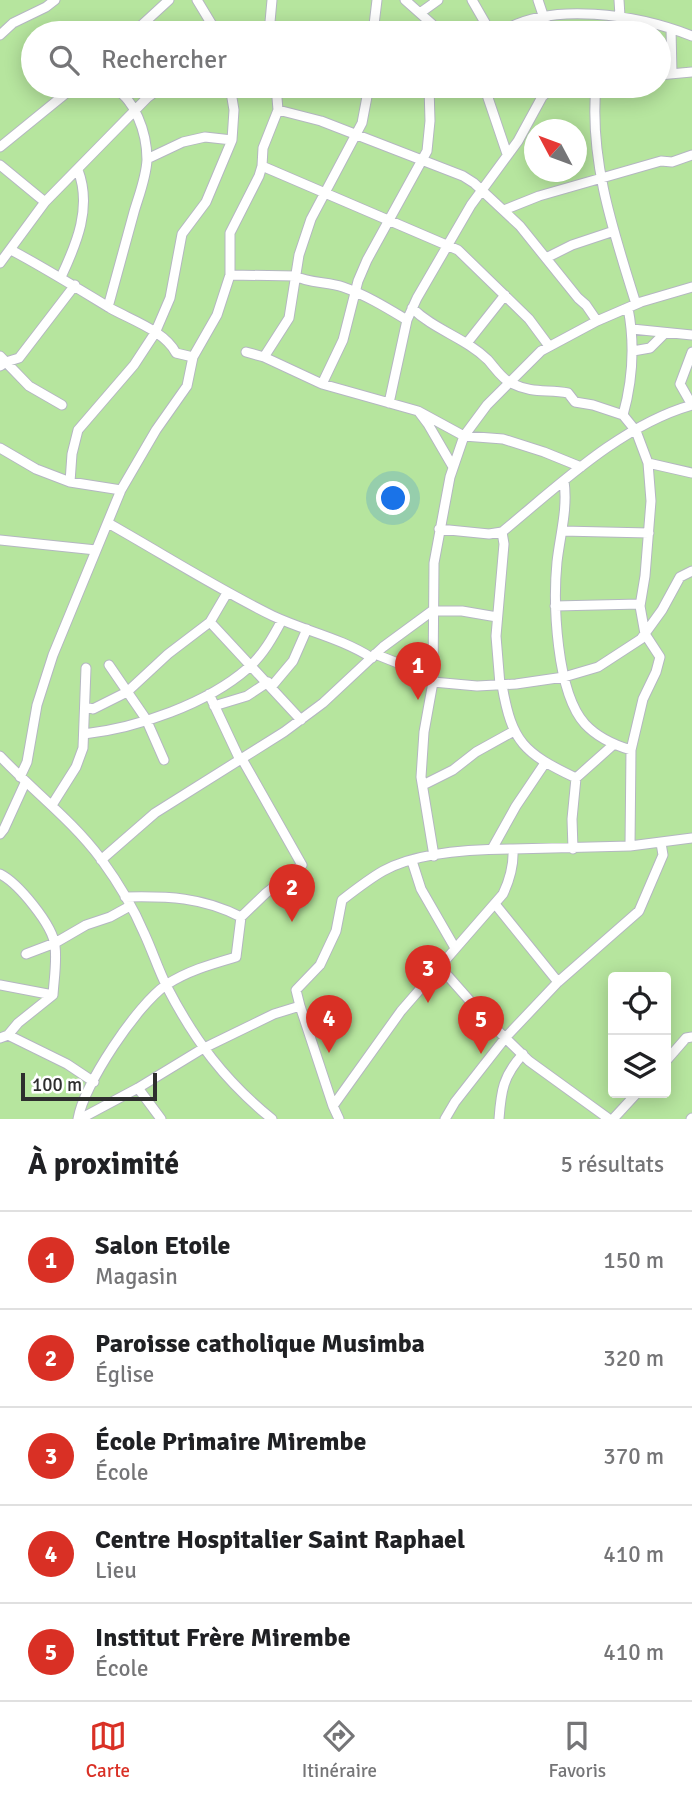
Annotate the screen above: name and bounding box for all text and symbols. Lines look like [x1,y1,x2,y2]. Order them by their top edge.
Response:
search box [21,21,671,98]
icon: search [45,41,83,79]
text: Rechercher [101,44,227,76]
north arrow [524,119,587,182]
your location [376,481,410,515]
pin: 1 [395,642,441,700]
pin: 2 [269,864,315,922]
pin: 3 [405,945,451,1003]
map controls [608,972,671,1098]
button: locate [608,972,671,1035]
pin: 4 [306,995,352,1053]
pin: 5 [458,996,504,1054]
button: layers [608,1035,671,1098]
scale bar [21,1070,158,1102]
text: 100 m [32,1073,82,1097]
text: À proximité [28,1146,179,1183]
text: 5 résultats [560,1150,664,1179]
text: Salon Etoile [95,1230,231,1262]
text: 1 [45,1246,57,1275]
text: 150 m [603,1246,664,1275]
text: Magasin [95,1262,178,1291]
text: Paroisse catholique Musimba [95,1328,425,1360]
text: 2 [45,1344,57,1373]
text: 320 m [603,1344,664,1373]
text: Église [95,1360,154,1389]
text: École Primaire Mirembe [95,1426,366,1458]
text: 3 [45,1442,57,1471]
text: 370 m [603,1442,664,1471]
text: École [95,1458,148,1487]
text: Centre Hospitalier Saint Raphael [95,1524,465,1556]
text: 4 [45,1540,57,1569]
text: 410 m [603,1540,664,1569]
text: Lieu [95,1556,137,1585]
text: Institut Frère Mirembe [95,1622,351,1654]
text: 5 [45,1638,57,1667]
text: 410 m [603,1638,664,1667]
text: École [95,1654,148,1683]
tab: Carte [86,1717,130,1783]
tab: Itinéraire [302,1717,377,1783]
tab: Favoris [549,1717,606,1783]

